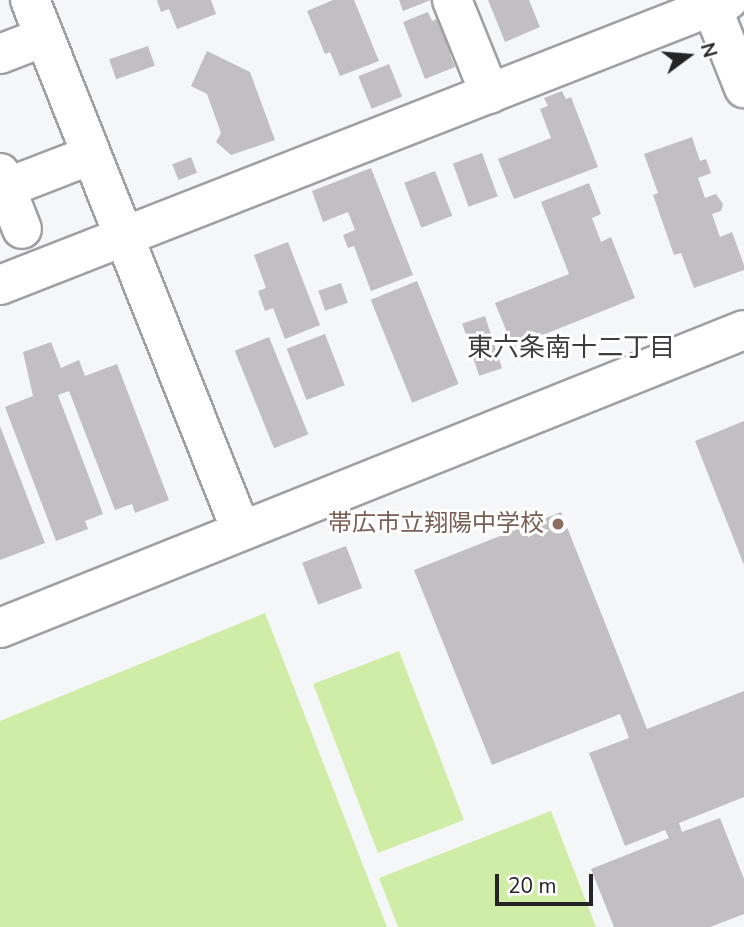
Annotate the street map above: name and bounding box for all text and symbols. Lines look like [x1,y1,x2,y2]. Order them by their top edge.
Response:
north arrow [653,21,723,91]
text: N [694,40,723,61]
district label: 東六条南十二丁目 [467,332,675,364]
place label: 帯広市立翔陽中学校 [328,510,544,538]
marker: 帯広市立翔陽中学校 [550,516,566,532]
scale bar [499,860,597,904]
text: 20 m [508,872,557,900]

